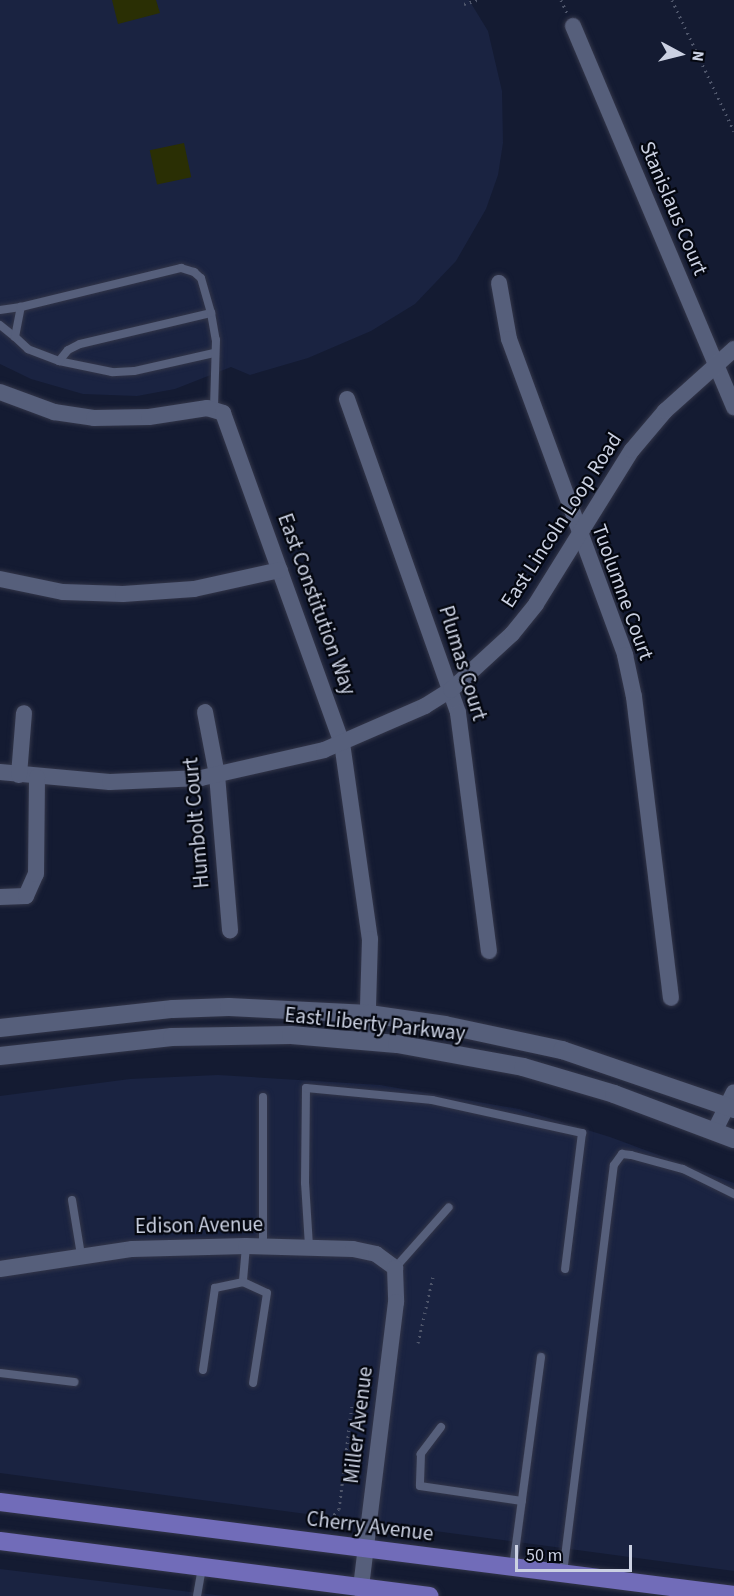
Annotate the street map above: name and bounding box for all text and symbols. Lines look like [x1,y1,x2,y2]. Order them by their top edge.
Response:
north arrow [650,24,710,84]
text: N [686,50,709,63]
street label: Stanislaus Court [634,137,714,279]
street label: East Lincoln Loop Road [495,428,627,612]
street label: East Constitution Way [272,510,362,698]
street label: Tuolumne Court [587,521,659,663]
street label: Plumas Court [434,602,492,724]
street label: Humbolt Court [178,756,214,890]
street label: East Liberty Parkway [283,1002,467,1046]
street label: Edison Avenue [135,1211,263,1239]
street label: Miller Avenue [338,1365,378,1485]
street label: Cherry Avenue [305,1506,435,1546]
scale bar [518,1533,635,1571]
text: 50 m [526,1543,562,1568]

